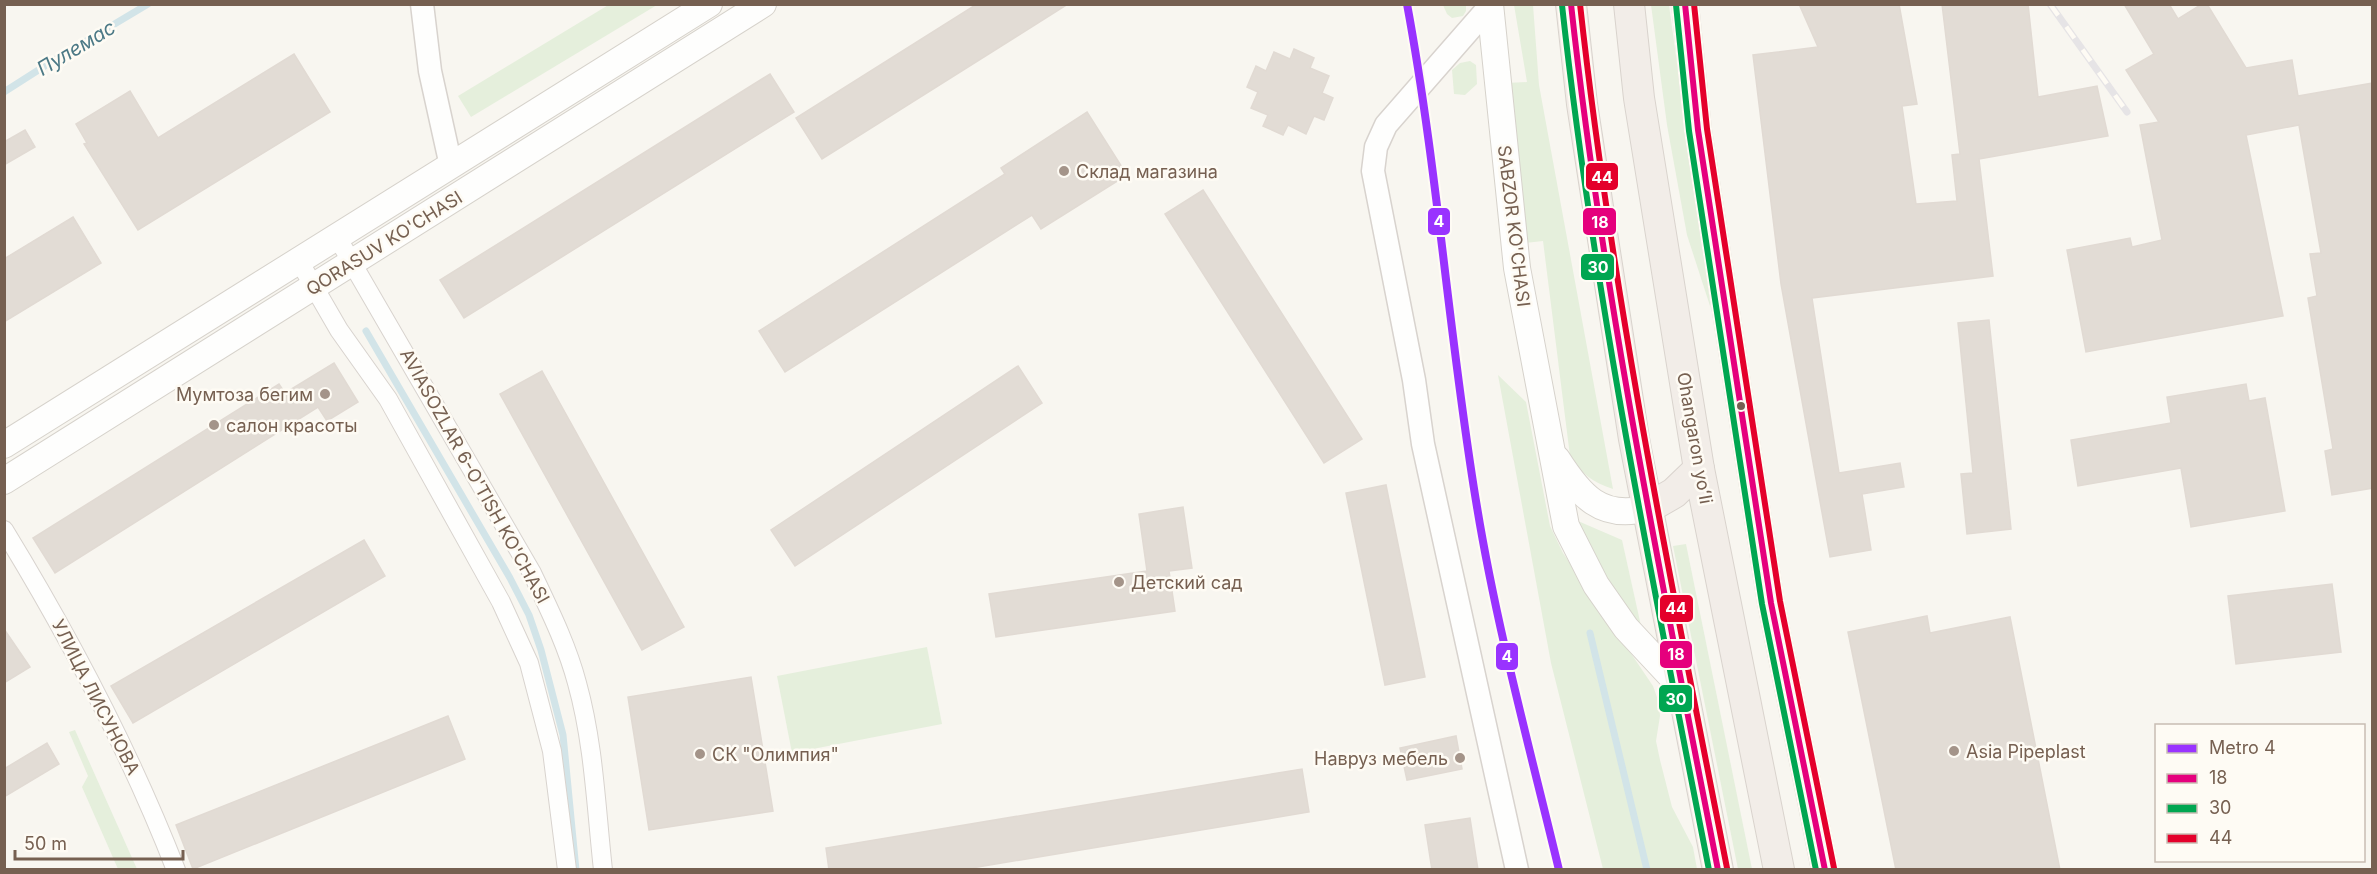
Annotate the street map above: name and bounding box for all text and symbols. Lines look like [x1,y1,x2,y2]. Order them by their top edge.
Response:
water label: Пулемас [32,15,120,81]
street label: SABZOR KO'CHASI [1494,144,1534,308]
place label: Склад магазина [1076,161,1218,182]
line badge: 44 [1585,162,1619,191]
marker: Склад магазина [1057,164,1071,178]
text: 44 [1591,167,1613,187]
street label: QORASUV KO'CHASI [302,186,466,300]
line badge: 4 [1427,207,1451,236]
line badge: 18 [1582,207,1617,236]
text: 4 [1434,211,1445,231]
text: 18 [1591,212,1609,232]
line badge: 30 [1580,253,1615,281]
text: 30 [1587,257,1609,277]
street label: AVIASOZLAR 6-O'TISH KO'CHASI [396,345,554,607]
street label: Ohangaron yoʻli [1673,371,1717,505]
place label: Мумтоза бегим [176,384,313,405]
marker: Мумтоза бегим [318,387,332,401]
unlabelled marker [1735,400,1747,412]
place label: салон красоты [226,415,357,436]
marker: салон красоты [207,418,221,432]
place label: Детский сад [1131,572,1243,593]
marker: Детский сад [1112,575,1126,589]
line badge: 44 [1659,594,1694,623]
text: 44 [1665,598,1687,618]
street label: УЛИЦА ЛИСУНОВА [48,616,144,778]
line badge: 18 [1659,640,1693,669]
line badge: 4 [1495,642,1519,671]
text: 18 [1667,644,1685,664]
text: 4 [1502,646,1513,666]
line badge: 30 [1658,684,1693,713]
text: 30 [1665,689,1687,709]
legend [2155,724,2365,862]
text: Metro 4 [2209,737,2276,758]
place label: Asia Pipeplast [1966,741,2086,762]
place label: СК "Олимпия" [712,744,839,765]
marker: Asia Pipeplast [1947,744,1961,758]
marker: СК "Олимпия" [693,747,707,761]
place label: Навруз мебель [1314,748,1448,769]
marker: Навруз мебель [1453,751,1467,765]
text: 18 [2209,767,2227,788]
text: 30 [2209,797,2231,818]
scale bar [15,823,183,861]
text: 44 [2209,827,2232,848]
text: 50 m [24,833,67,854]

